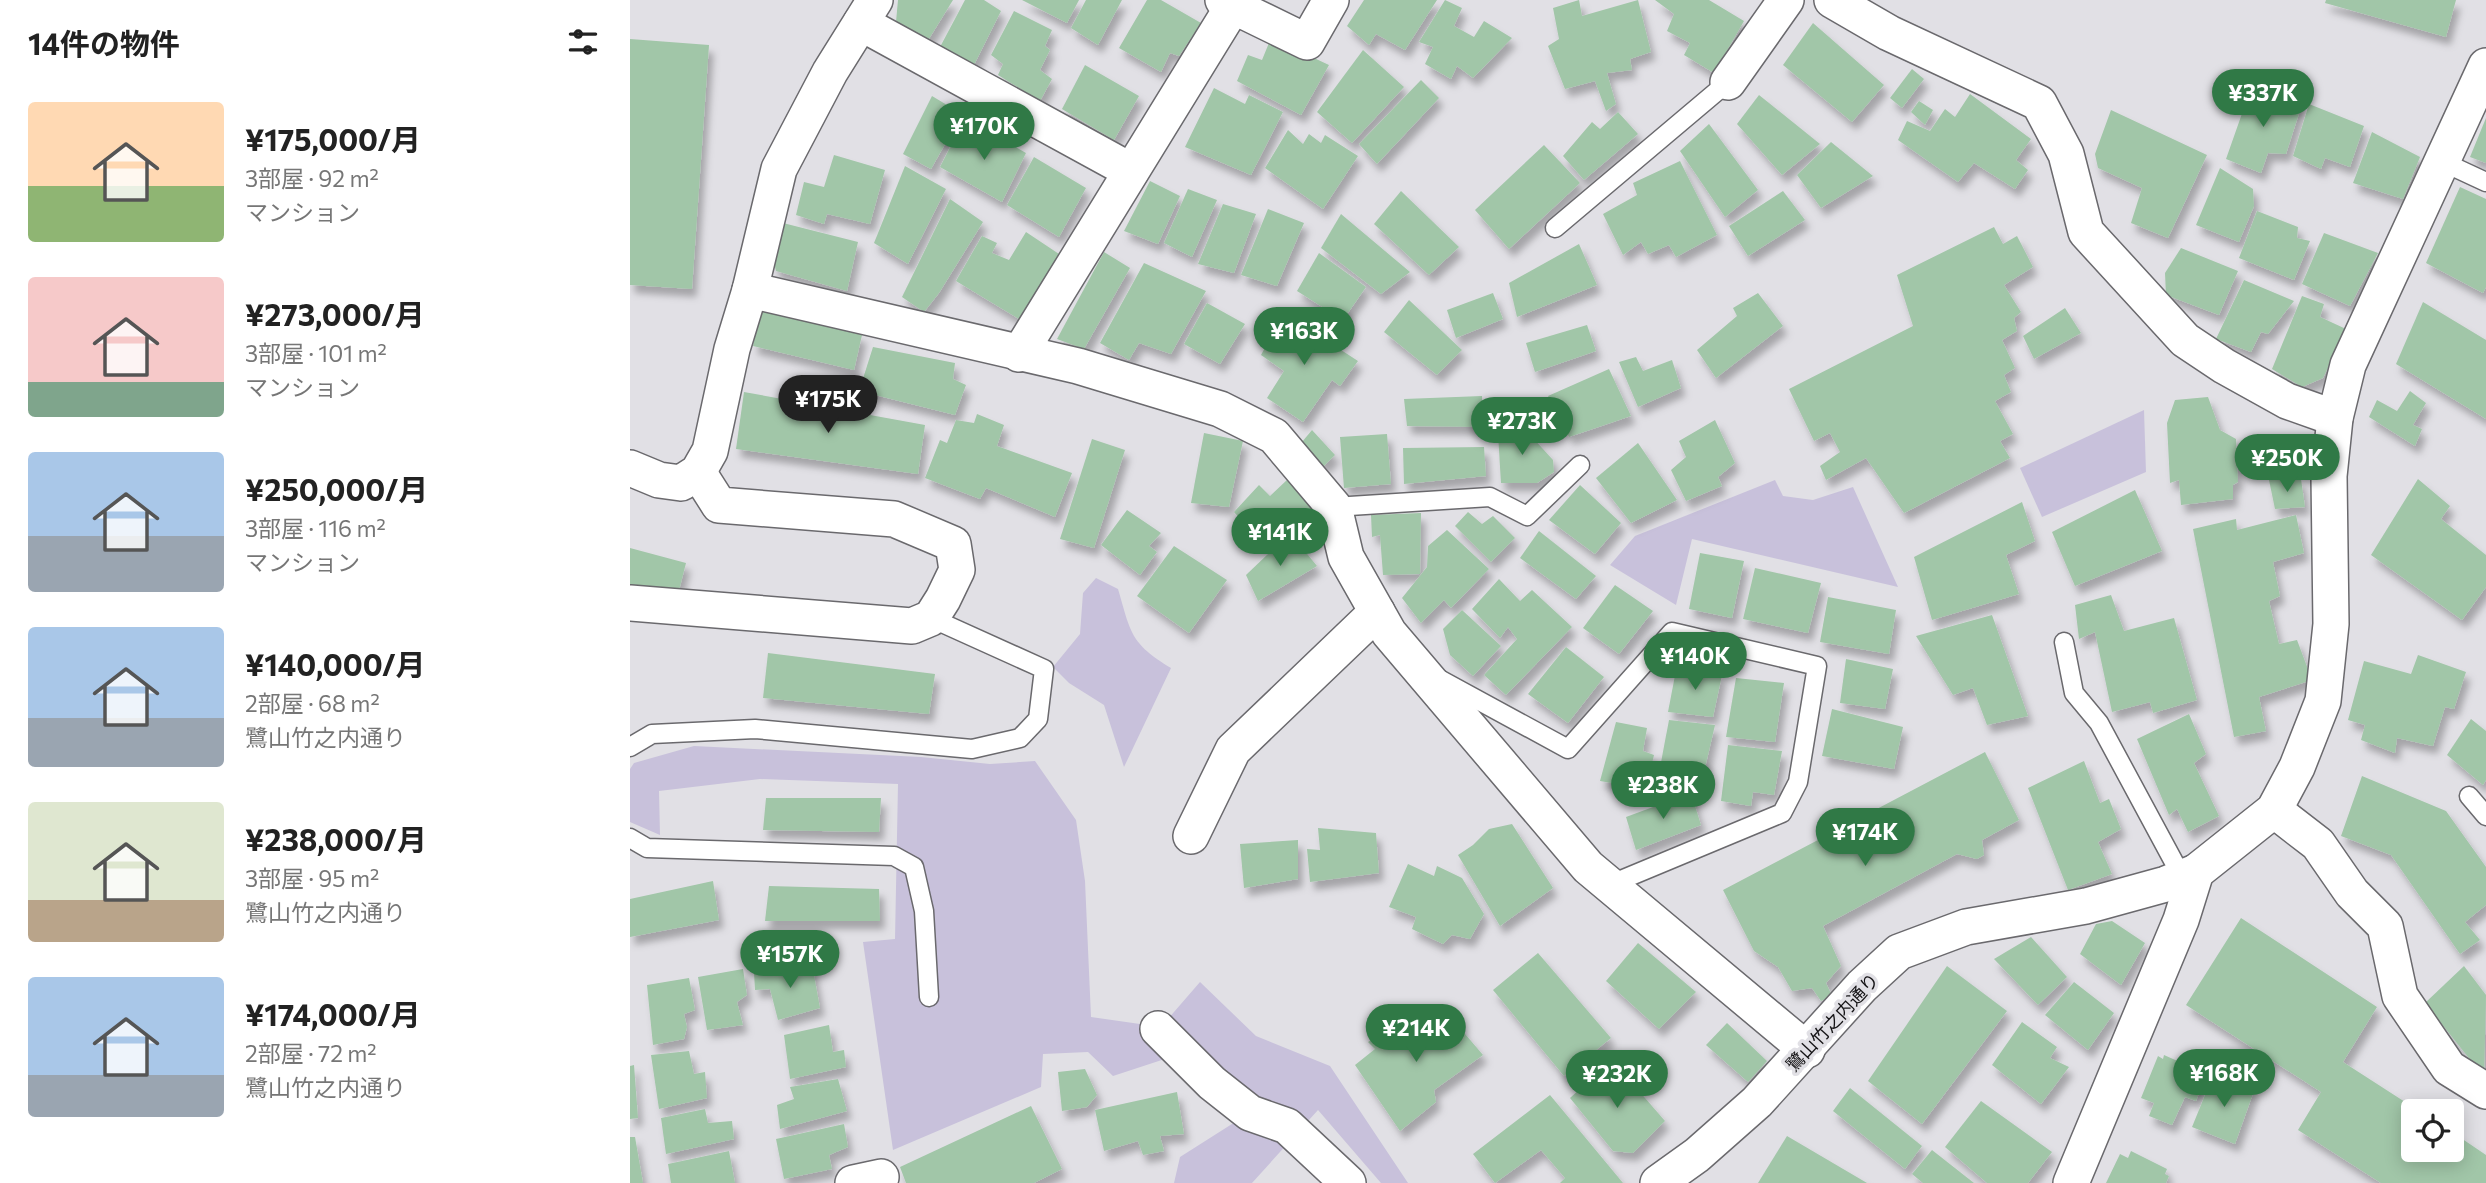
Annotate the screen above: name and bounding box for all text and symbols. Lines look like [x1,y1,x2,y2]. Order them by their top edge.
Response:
icon: filters [564,23,602,61]
text: 14件の物件 [28,24,180,61]
pin: ¥337K [2214,69,2312,129]
text: ¥337K [2228,78,2298,106]
pin: ¥170K [935,102,1033,162]
text: ¥170K [950,111,1018,139]
text: ¥175,000/月 [245,120,421,157]
icon: home [84,130,168,214]
text: 3部屋 · 92 m² [245,164,379,192]
text: マンション [245,198,360,226]
text: ¥273,000/月 [245,295,425,332]
icon: home [84,305,168,389]
pin: ¥163K [1255,308,1353,367]
text: ¥163K [1270,316,1338,344]
text: 3部屋 · 101 m² [245,339,387,367]
text: マンション [245,373,360,401]
pin: ¥175K [779,376,877,435]
text: ¥175K [794,384,862,412]
pin: ¥273K [1473,398,1571,457]
text: ¥273K [1487,406,1557,434]
pin: ¥250K [2238,434,2336,494]
text: ¥250K [2251,443,2323,471]
text: ¥250,000/月 [245,470,428,507]
icon: home [84,480,168,564]
pin: ¥141K [1231,508,1329,568]
text: 3部屋 · 116 m² [245,514,386,542]
text: ¥141K [1247,517,1313,545]
text: マンション [245,548,360,576]
pin: ¥140K [1646,632,1744,692]
text: ¥140K [1660,641,1730,669]
text: ¥140,000/月 [245,645,426,682]
icon: home [84,655,168,739]
text: 2部屋 · 68 m² [245,689,380,717]
text: 鷺山竹之内通り [245,723,406,751]
pin: ¥238K [1614,762,1712,821]
text: ¥238K [1627,770,1699,798]
pin: ¥174K [1816,808,1914,868]
text: ¥174K [1832,817,1898,845]
text: ¥238,000/月 [245,820,427,857]
icon: home [84,830,168,914]
text: 3部屋 · 95 m² [245,864,379,892]
text: 鷺山竹之内通り [245,898,406,926]
pin: ¥157K [741,930,839,990]
text: ¥157K [756,939,824,967]
street label: 鷺山竹之内通り [1781,968,1883,1076]
text: ¥174,000/月 [245,995,421,1032]
pin: ¥214K [1367,1004,1465,1064]
icon: home [84,1005,168,1089]
text: ¥214K [1382,1013,1450,1041]
text: 2部屋 · 72 m² [245,1039,377,1067]
pin: ¥232K [1568,1050,1666,1110]
pin: ¥168K [2175,1050,2273,1109]
text: ¥168K [2189,1058,2259,1086]
text: ¥232K [1582,1059,1652,1087]
text: 鷺山竹之内通り [245,1073,406,1101]
map controls [2401,1099,2464,1162]
button: locate [2401,1099,2464,1162]

